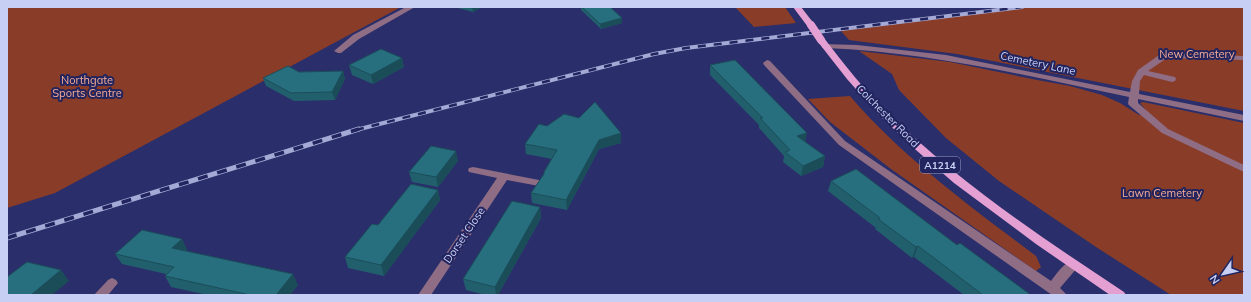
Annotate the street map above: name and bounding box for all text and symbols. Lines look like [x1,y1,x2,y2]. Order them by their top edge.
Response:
park label: New Cemetery [1159,47,1235,61]
street label: Cemetery Lane [999,48,1077,78]
park label: Northgate Sports Centre [52,73,122,100]
street label: Colchester Road [854,82,922,150]
road number: A1214 [920,157,960,173]
park label: Lawn Cemetery [1122,186,1202,200]
street label: Dorset Close [440,204,488,266]
north arrow [1203,254,1243,294]
text: N [1207,272,1223,287]

